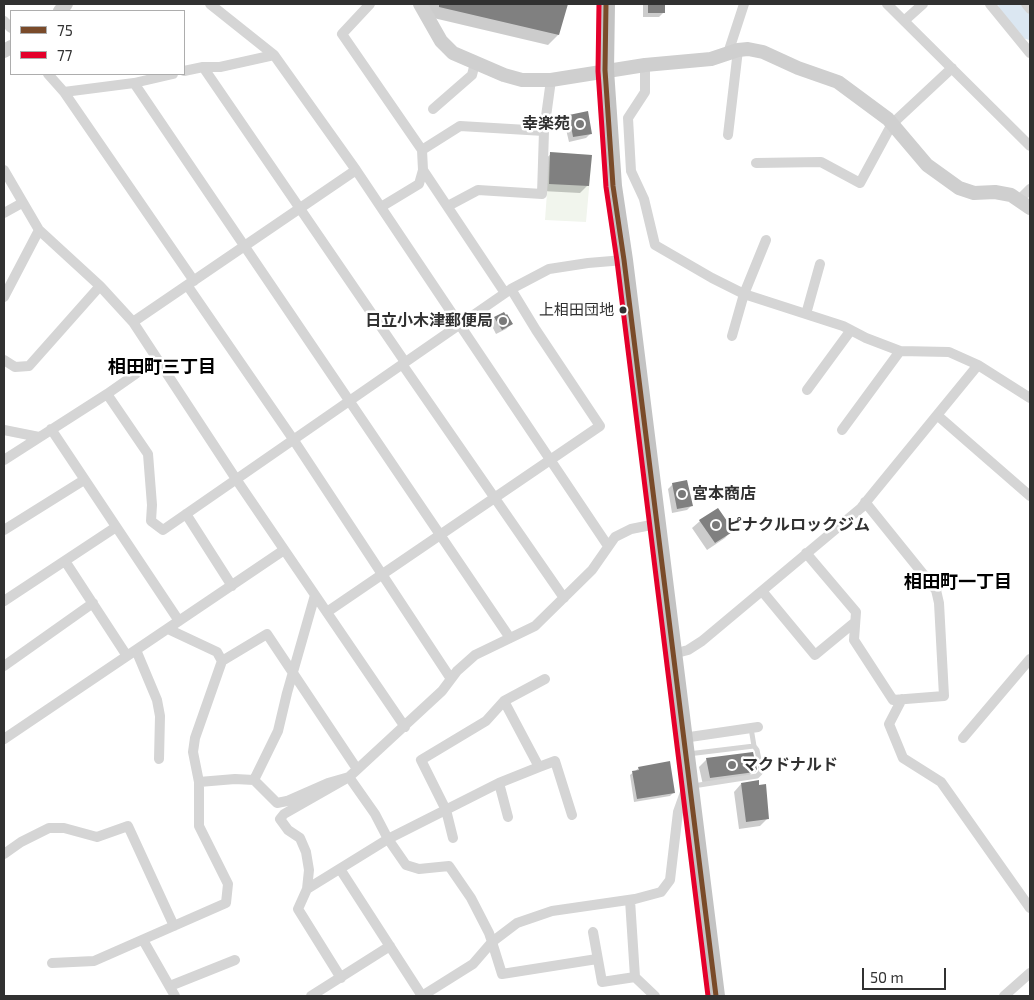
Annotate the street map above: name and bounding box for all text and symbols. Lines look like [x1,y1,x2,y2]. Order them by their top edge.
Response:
legend [10,10,185,75]
text: 75 [57,21,73,39]
text: 77 [57,46,72,64]
place label: 幸楽苑 [522,114,570,134]
marker: 幸楽苑 [574,118,586,130]
place label: 上相田団地 [539,301,614,319]
marker: 上相田団地 [618,305,628,315]
place label: 日立小木津郵便局 [365,311,493,331]
marker: 日立小木津郵便局 [497,315,509,327]
district label: 相田町三丁目 [108,356,216,378]
place label: 宮本商店 [692,484,756,504]
marker: 宮本商店 [676,488,688,500]
place label: ピナクルロックジム [726,515,870,535]
marker: ピナクルロックジム [710,519,722,531]
district label: 相田町一丁目 [904,571,1012,593]
place label: マクドナルド [742,755,838,775]
marker: マクドナルド [726,759,738,771]
scale bar [864,958,948,990]
text: 50 m [870,968,904,986]

